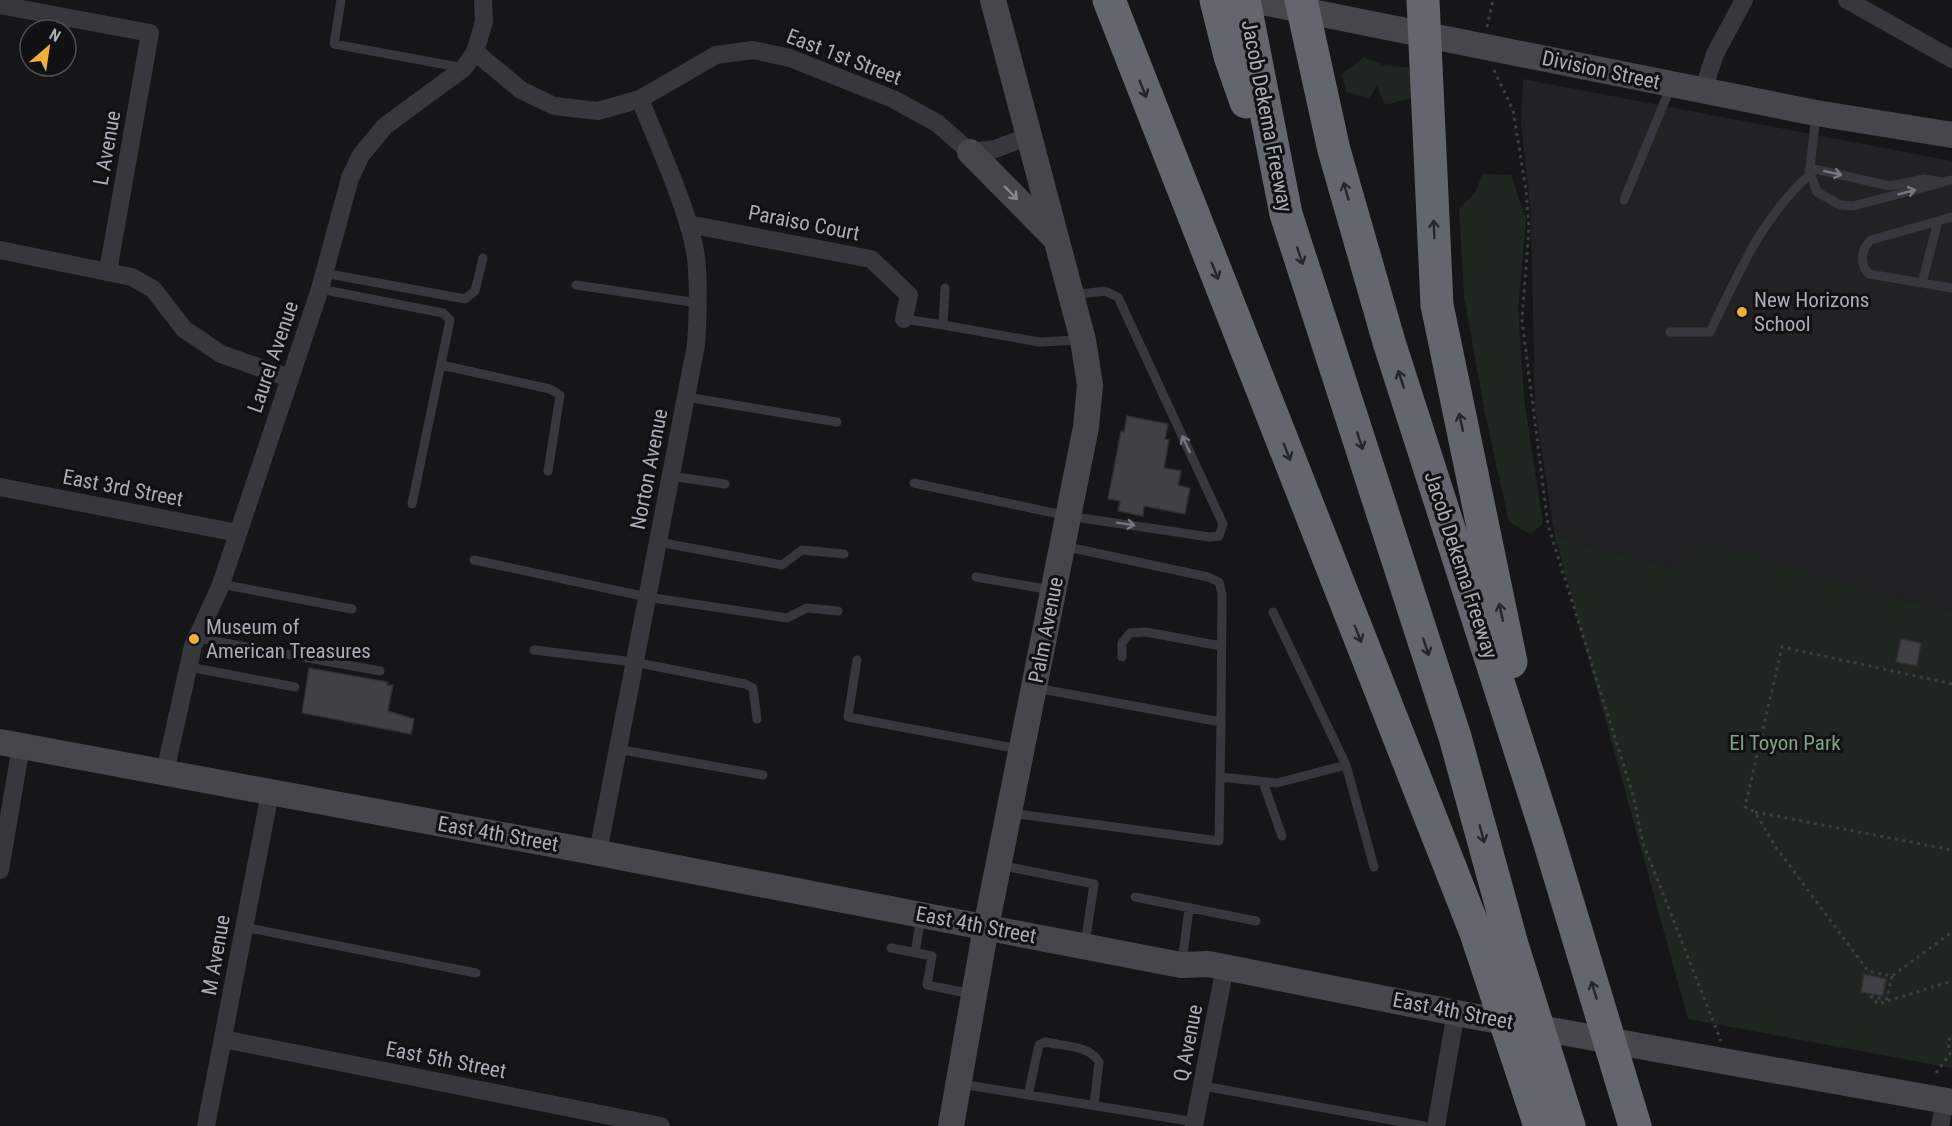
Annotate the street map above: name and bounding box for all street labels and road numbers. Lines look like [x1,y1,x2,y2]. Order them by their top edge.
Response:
street label: Jacob Dekema Freeway [1237,18,1297,214]
street label: East 1st Street [783,24,905,90]
street label: Division Street [1540,46,1662,94]
street label: L Avenue [89,109,125,187]
street label: Paraiso Court [746,200,862,246]
street label: Laurel Avenue [243,298,303,416]
street label: Norton Avenue [626,406,672,531]
street label: East 3rd Street [61,465,185,511]
street label: Jacob Dekema Freeway [1419,468,1503,662]
street label: Palm Avenue [1024,575,1068,685]
street label: East 4th Street [436,812,560,856]
street label: East 4th Street [914,902,1038,948]
street label: M Avenue [197,913,235,997]
street label: East 4th Street [1391,988,1515,1034]
street label: Q Avenue [1169,1002,1207,1084]
street label: East 5th Street [384,1037,508,1083]

